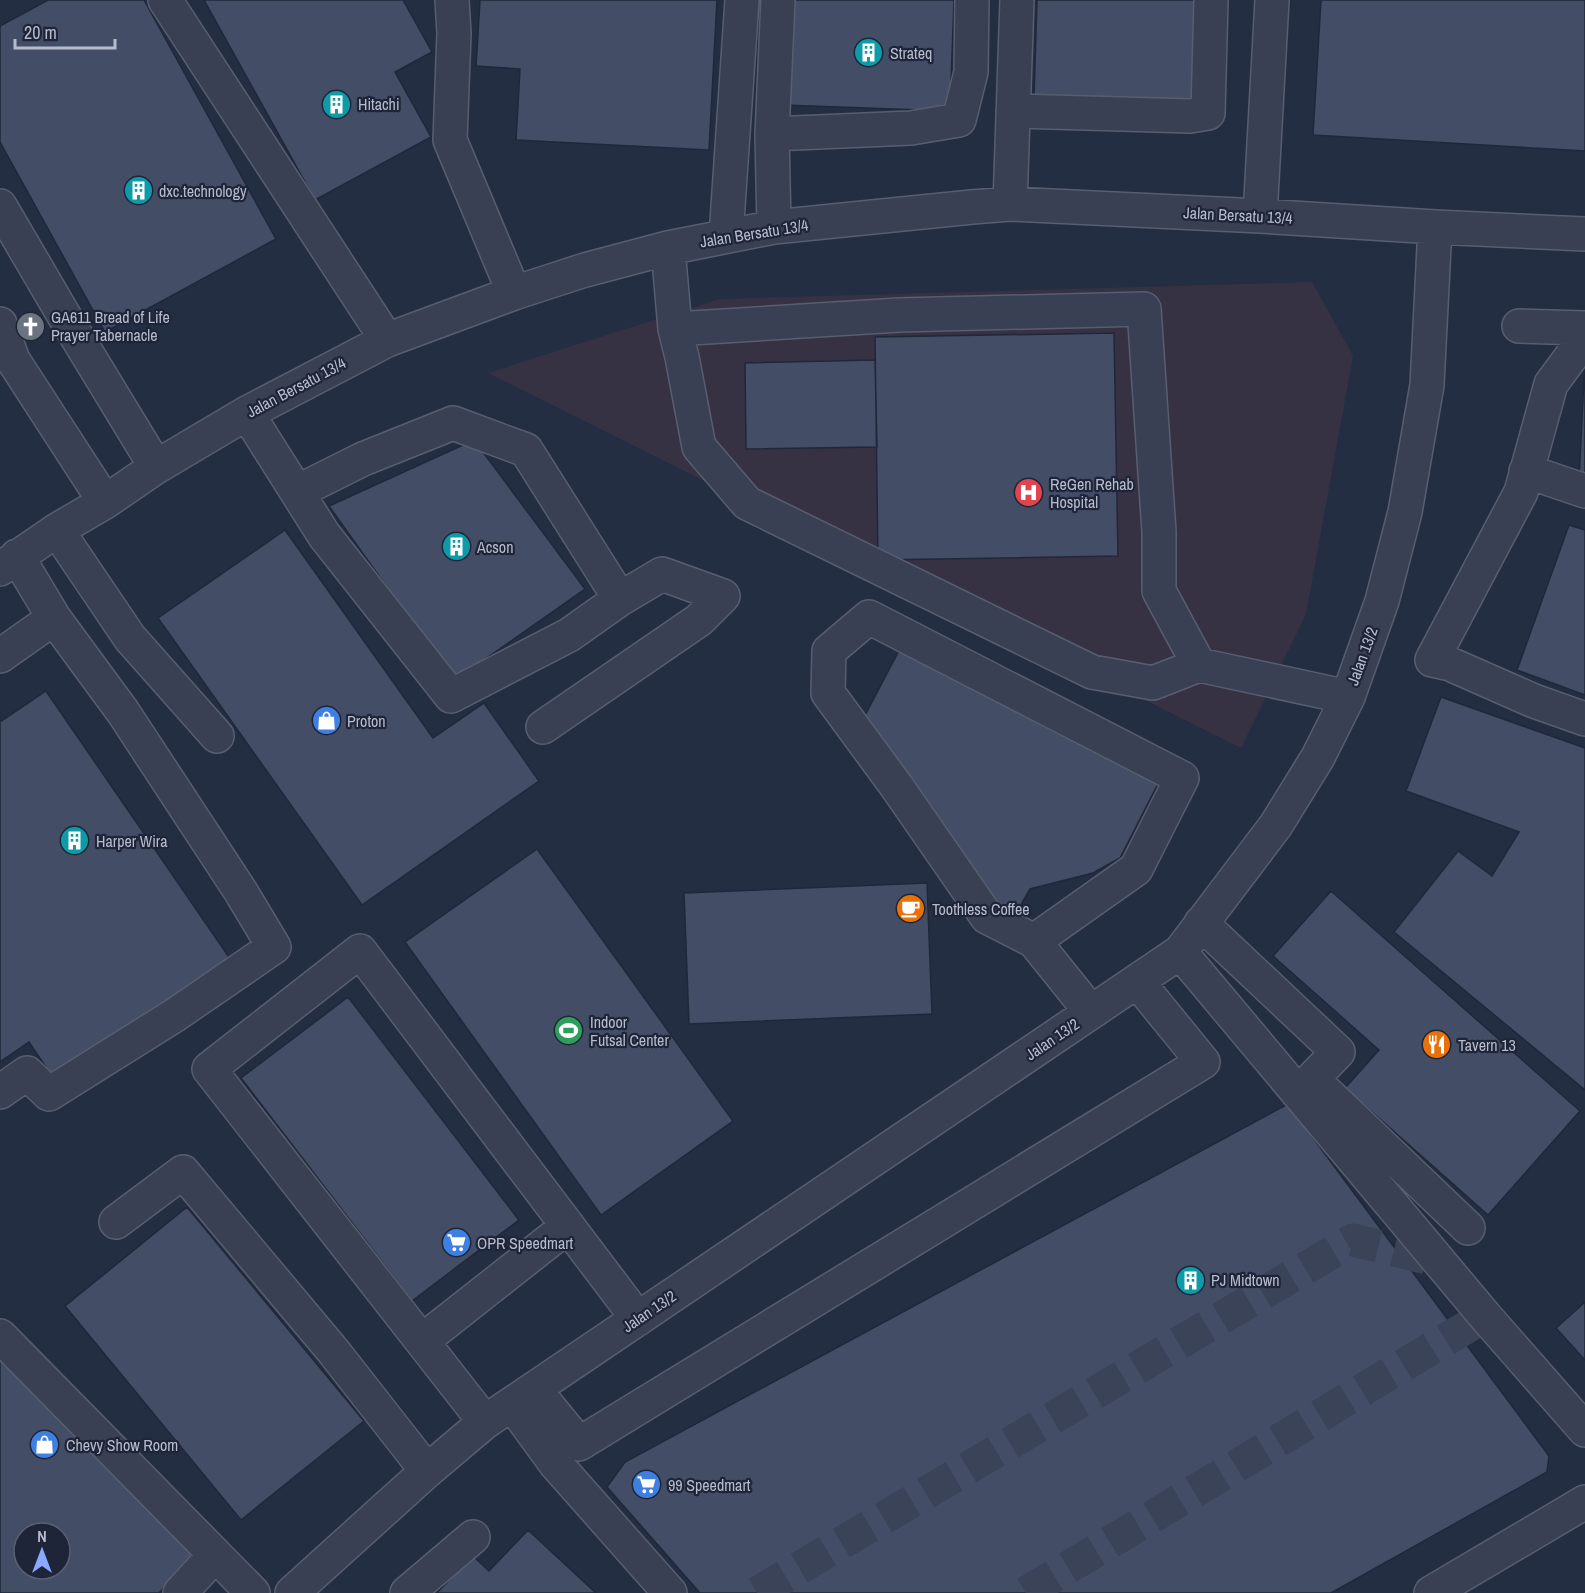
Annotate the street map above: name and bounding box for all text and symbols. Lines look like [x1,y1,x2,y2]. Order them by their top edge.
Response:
scale bar [15,12,116,50]
text: 20 m [24,20,57,45]
building icon: Strateq [853,37,885,69]
place label: Strateq [890,42,932,64]
building icon: Hitachi [321,88,353,120]
place label: Hitachi [358,93,400,115]
building icon: dxc.technology [122,175,154,207]
place label: dxc.technology [159,180,247,202]
street label: Jalan Bersatu 13/4 [1183,201,1293,229]
street label: Jalan Bersatu 13/4 [698,214,810,252]
place label: GA611 Bread of Life Prayer Tabernacle [51,306,170,346]
church icon: GA611 Bread of Life Prayer Tabernacle [14,310,46,342]
street label: Jalan Bersatu 13/4 [243,352,349,422]
place label: ReGen Rehab Hospital [1050,473,1134,513]
hospital icon: ReGen Rehab Hospital [1013,477,1045,509]
building icon: Acson [440,531,472,563]
place label: Acson [476,536,513,558]
street label: Jalan 13/2 [1341,624,1383,688]
shop icon: Proton [310,705,342,737]
place label: Proton [347,710,386,732]
building icon: Harper Wira [59,825,91,857]
place label: Harper Wira [96,830,168,852]
cafe icon: Toothless Coffee [895,893,927,925]
place label: Toothless Coffee [932,898,1030,920]
place label: Indoor Futsal Center [590,1011,669,1051]
street label: Jalan 13/2 [1021,1013,1083,1065]
sports icon: Indoor Futsal Center [553,1015,585,1047]
restaurant icon: Tavern 13 [1421,1029,1453,1061]
place label: Tavern 13 [1458,1034,1516,1056]
supermarket icon: OPR Speedmart [440,1227,472,1259]
place label: OPR Speedmart [477,1232,574,1254]
building icon: PJ Midtown [1174,1264,1206,1296]
place label: PJ Midtown [1211,1269,1280,1291]
street label: Jalan 13/2 [618,1285,680,1337]
shop icon: Chevy Show Room [29,1429,61,1461]
place label: Chevy Show Room [66,1434,178,1456]
supermarket icon: 99 Speedmart [631,1469,663,1501]
place label: 99 Speedmart [668,1474,751,1496]
north arrow [12,1521,72,1581]
text: N [37,1525,47,1547]

